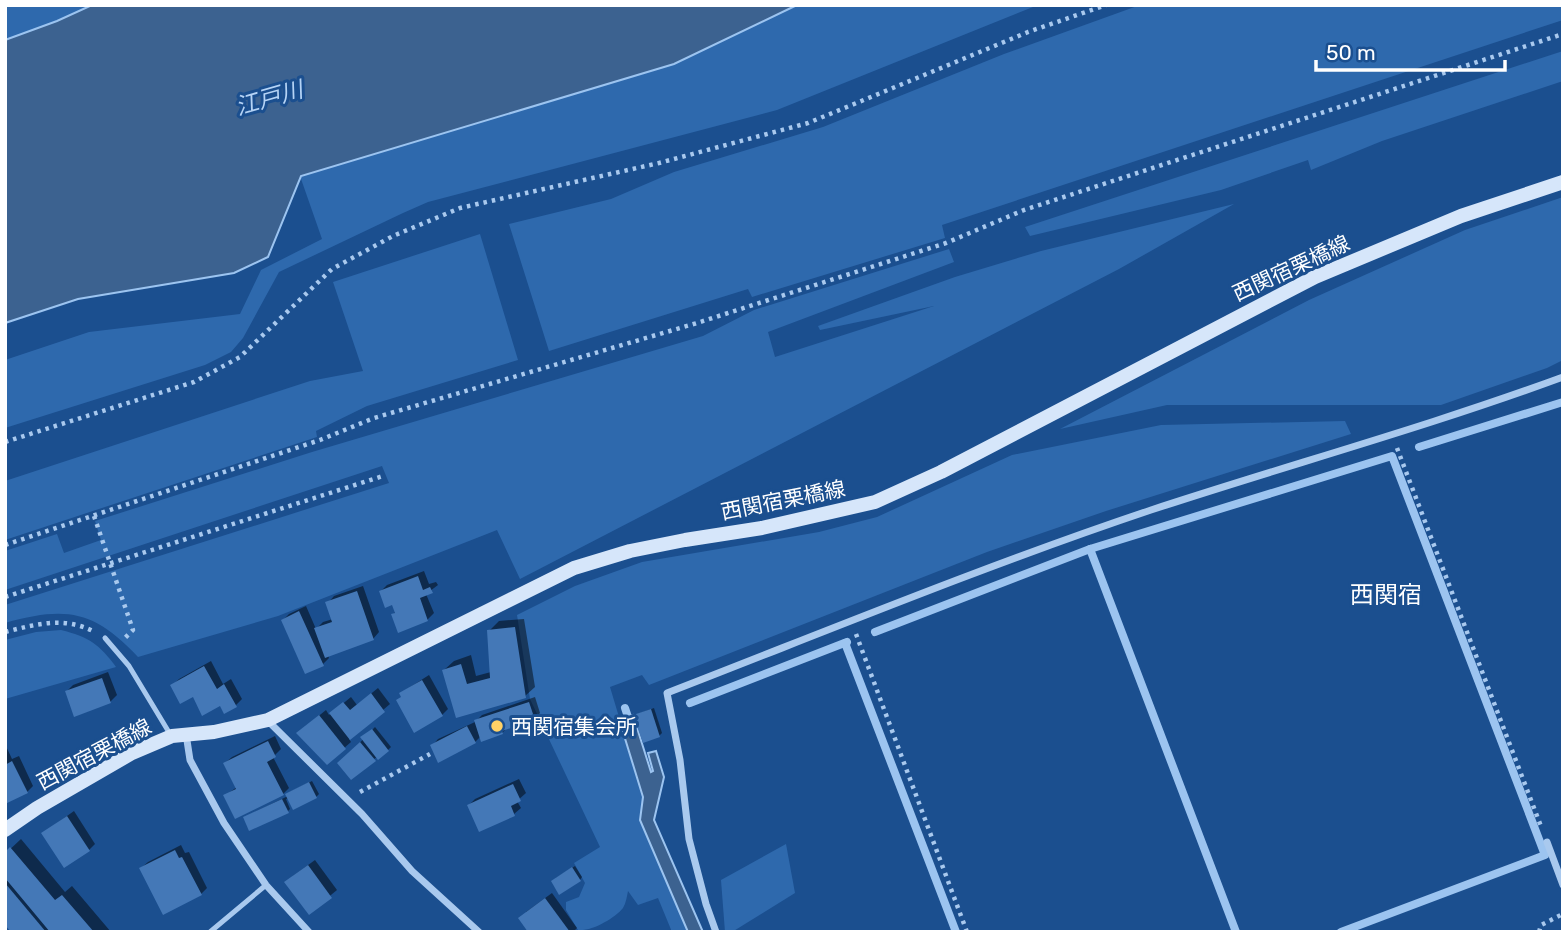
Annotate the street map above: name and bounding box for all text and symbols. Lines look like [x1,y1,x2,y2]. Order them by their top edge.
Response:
scale bar [1316,28,1505,72]
text: 50 m [1326,40,1376,65]
water label: 江戸川 [232,74,309,121]
street label: 西関宿栗橋線 [1229,230,1353,306]
street label: 西関宿栗橋線 [719,476,847,524]
district label: 西関宿 [1350,581,1422,609]
street label: 西関宿栗橋線 [33,713,155,795]
place label: 西関宿集会所 [511,714,637,739]
marker: 西関宿集会所 [489,718,505,734]

